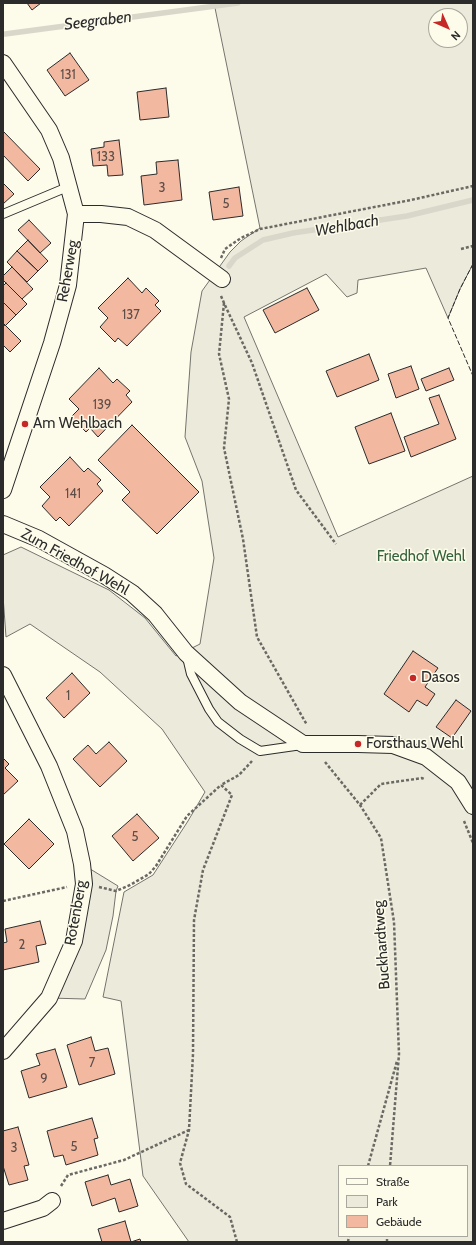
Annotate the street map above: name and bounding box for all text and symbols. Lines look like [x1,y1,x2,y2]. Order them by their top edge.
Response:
water label: Seegraben [63,7,133,35]
north arrow [428,8,468,48]
text: N [448,28,463,43]
house number: 131 [60,67,76,83]
house number: 133 [97,149,115,165]
house number: 3 [158,180,166,196]
house number: 5 [222,196,230,212]
water label: Wehlbach [314,211,380,241]
street label: Reherweg [54,238,82,304]
house number: 137 [122,307,140,323]
house number: 139 [93,397,111,413]
place label: Am Wehlbach [33,415,122,433]
marker: Am Wehlbach [20,419,30,429]
house number: 141 [65,486,81,502]
street label: Zum Friedhof Wehl [18,525,132,599]
park label: Friedhof Wehl [377,548,465,566]
place label: Dasos [421,669,460,687]
marker: Dasos [408,673,418,683]
house number: 1 [66,688,70,704]
place label: Forsthaus Wehl [366,735,463,753]
marker: Forsthaus Wehl [353,739,363,749]
house number: 5 [131,829,139,845]
street label: Rotenberg [61,879,91,947]
street label: Buckhardtweg [370,900,394,990]
house number: 2 [19,937,25,953]
house number: 7 [89,1055,95,1071]
house number: 9 [40,1071,48,1087]
house number: 5 [70,1139,78,1155]
house number: 3 [10,1140,18,1156]
legend [338,1165,468,1237]
text: Straße [376,1174,409,1189]
text: Park [376,1194,398,1209]
text: Gebäude [376,1214,422,1229]

